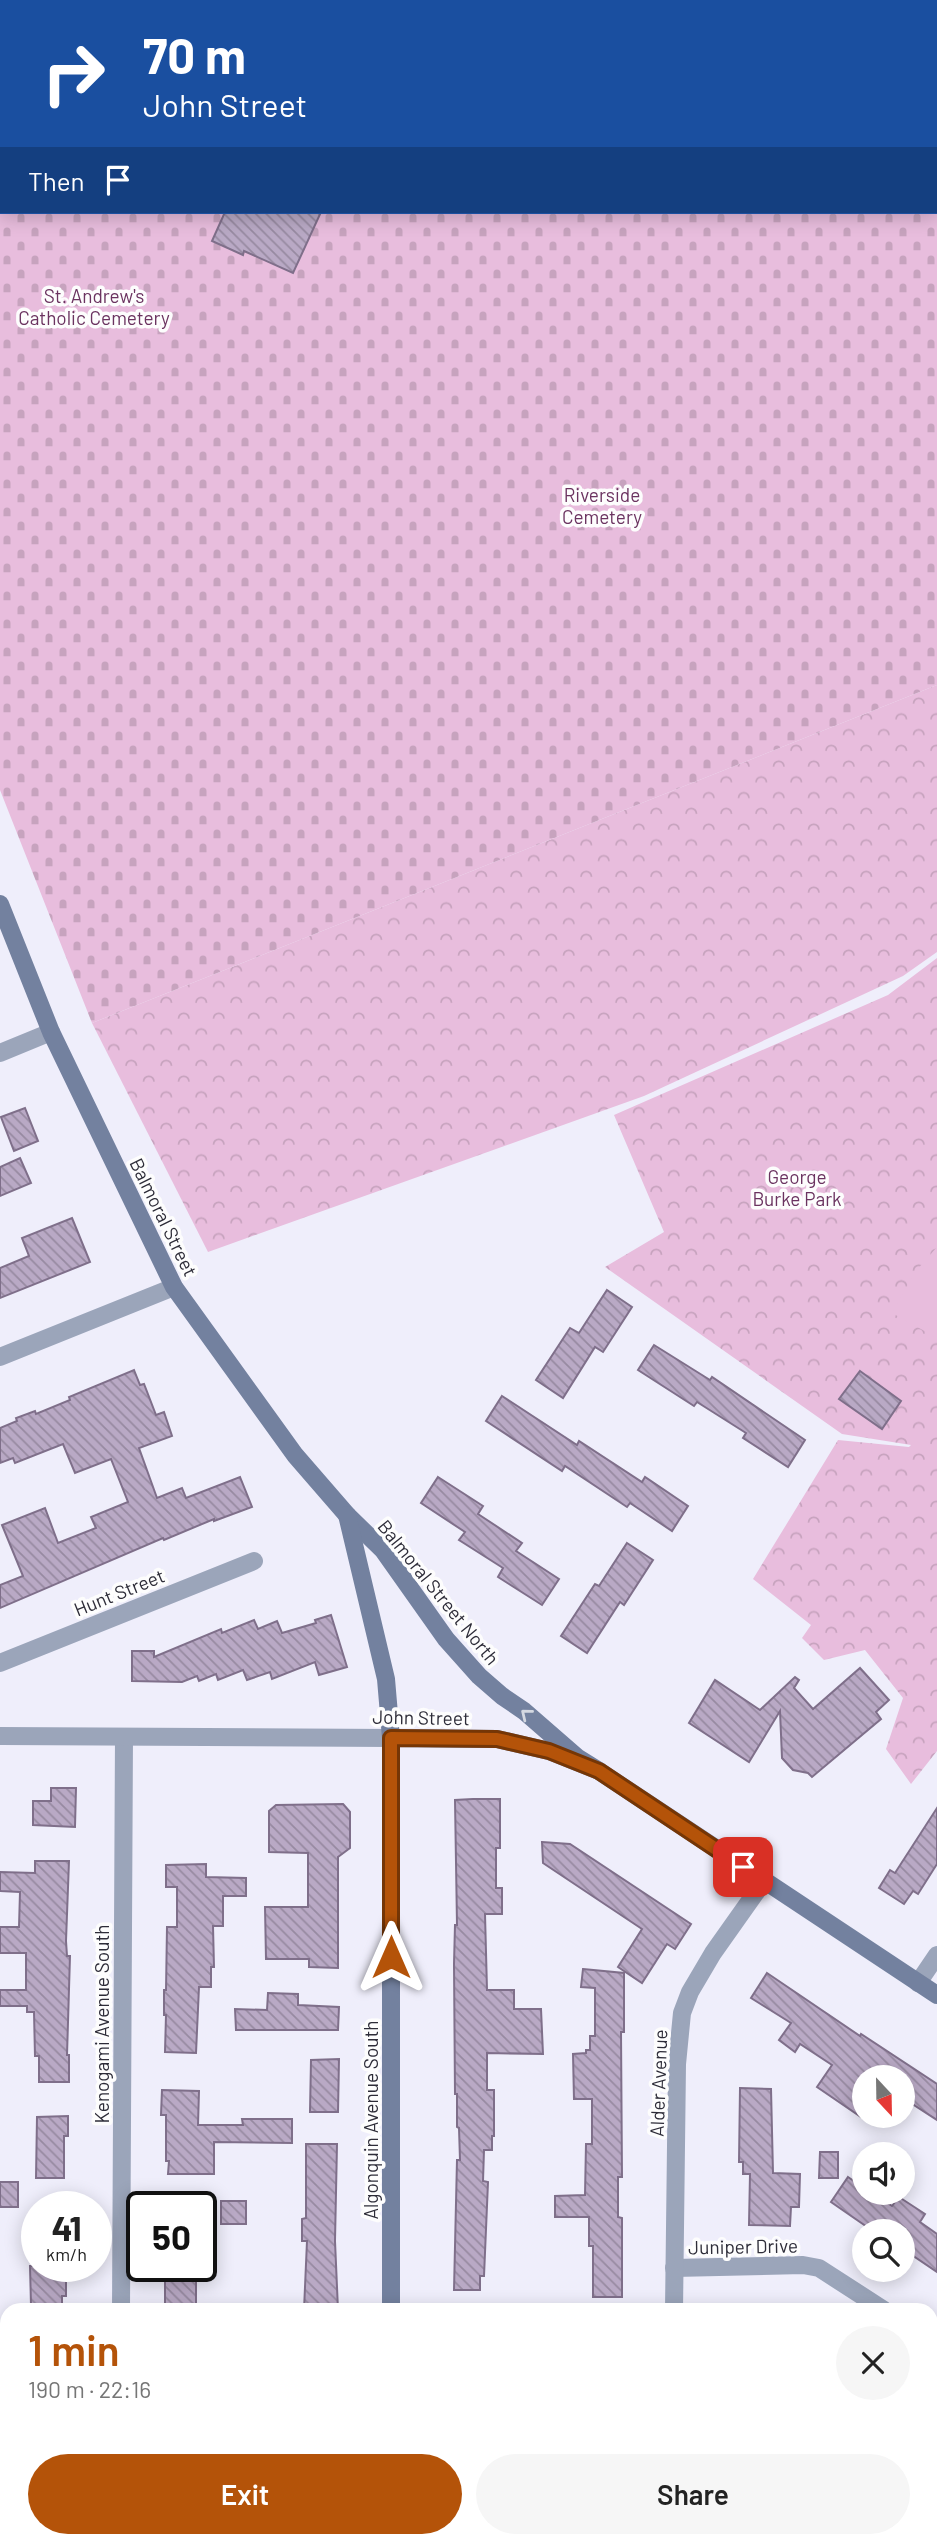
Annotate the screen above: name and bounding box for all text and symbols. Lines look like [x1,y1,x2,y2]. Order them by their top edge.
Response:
text: 70 m [143,25,246,84]
icon: right [28,28,119,119]
text: John Street [143,85,307,123]
icon: arrive [99,161,137,199]
text: Then [28,165,85,196]
park label: St. Andrew's Catholic Cemetery [18,284,170,329]
park label: Riverside Cemetery [562,483,642,528]
street label: Balmoral Street [126,1154,202,1280]
park label: George Burke Park [752,1165,842,1210]
street label: Balmoral Street North [373,1515,505,1669]
street label: Hunt Street [70,1563,168,1621]
street label: John Street [372,1705,470,1729]
one-way arrow [522,1709,534,1722]
pin [713,1837,773,1897]
icon: arrive [724,1848,762,1886]
position arrow [354,1920,428,1994]
street label: Kenogami Avenue South [90,1924,113,2124]
street label: Algonquin Avenue South [359,2020,382,2220]
street label: Alder Avenue [645,2029,671,2137]
north arrow [852,2065,915,2128]
map controls [852,2065,915,2282]
button: sound [852,2142,915,2205]
speed limit sign: 50 [126,2191,217,2282]
text: 41 [51,2206,82,2248]
button: search [852,2219,915,2282]
street label: Juniper Drive [688,2234,798,2258]
text: km/h [46,2243,87,2265]
text: 1 min [28,2324,120,2374]
button: close [836,2326,910,2400]
text: 190 m · 22:16 [28,2375,151,2403]
button: Exit [28,2454,462,2534]
button: Share [476,2454,910,2534]

